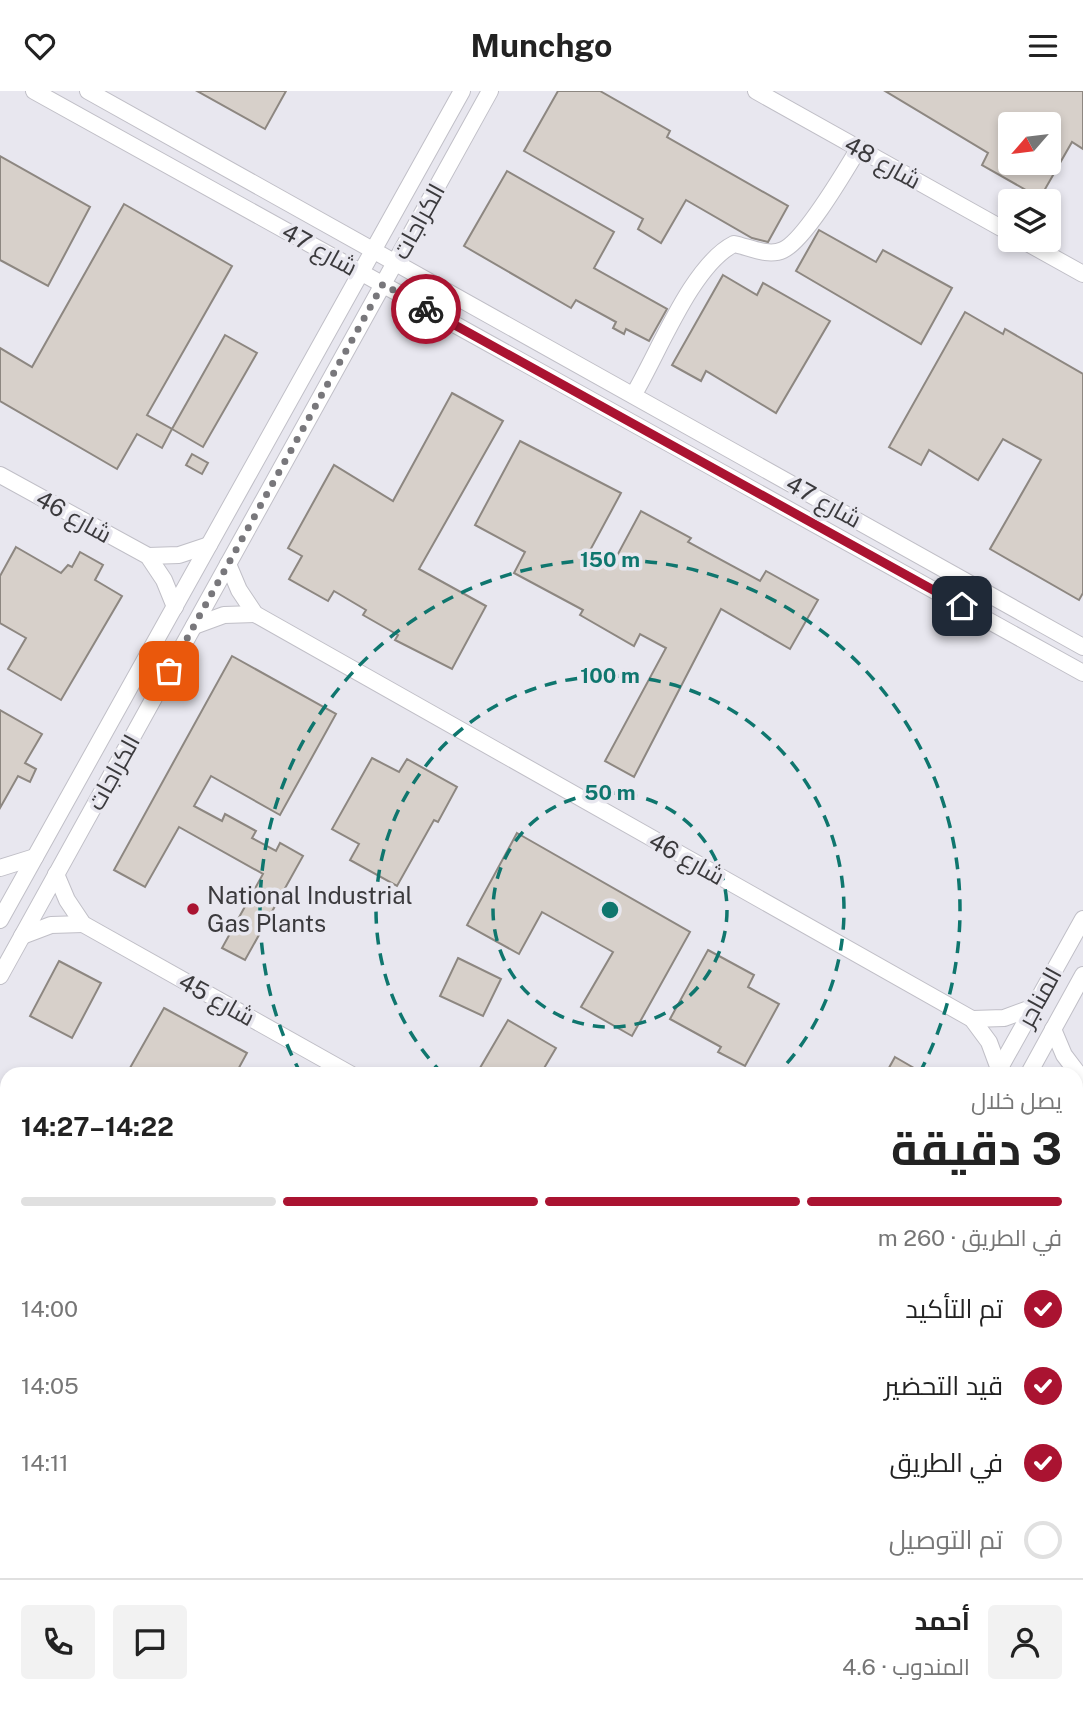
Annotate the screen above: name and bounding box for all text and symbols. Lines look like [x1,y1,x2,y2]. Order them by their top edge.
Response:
icon: heart [21,27,59,65]
text: Munchgo [471,27,612,64]
icon: menu [1024,27,1062,65]
north arrow [998,112,1060,175]
map controls [998,112,1061,252]
street label: شارع 48 [838,130,926,197]
street label: الكراجات [386,178,450,264]
button: layers [998,189,1061,252]
street label: شارع 47 [276,217,363,284]
courier [391,274,461,344]
icon: bike [407,290,445,328]
street label: شارع 47 [780,469,867,536]
street label: شارع 46 [30,484,117,551]
text: 150 m [580,547,640,572]
pin [932,576,992,636]
icon: home [943,587,981,625]
pin [139,641,199,701]
icon: bag [150,652,188,690]
text: 100 m [580,663,640,688]
street label: الكراجات [81,729,145,815]
text: 50 m [584,780,636,805]
street label: شارع 46 [643,826,730,893]
place label: National Industrial Gas Plants [207,881,413,937]
centre of rings [598,898,622,922]
marker: National Industrial Gas Plants [185,901,201,917]
street label: المناجر [1010,962,1067,1033]
street label: شارع 45 [173,967,260,1034]
text: يصل خلال [971,1087,1062,1114]
text: 14:22–14:27 [21,1111,174,1142]
text: 3 دقيقة [891,1121,1062,1175]
text: في الطريق · 260 m [878,1224,1062,1251]
icon: check [1024,1290,1062,1328]
text: تم التأكيد [905,1293,1003,1324]
text: 14:00 [21,1295,78,1322]
icon: check [1024,1367,1062,1405]
text: قيد التحضير [884,1370,1003,1401]
text: 14:05 [21,1372,79,1399]
icon: check [1024,1444,1062,1482]
text: في الطريق [889,1447,1003,1478]
text: 14:11 [21,1449,69,1476]
text: تم التوصيل [889,1524,1003,1555]
button: phone [21,1605,95,1679]
button: chat [113,1605,187,1679]
text: أحمد [914,1605,970,1636]
button: person [988,1605,1062,1679]
text: المندوب · 4.6 [842,1653,970,1680]

